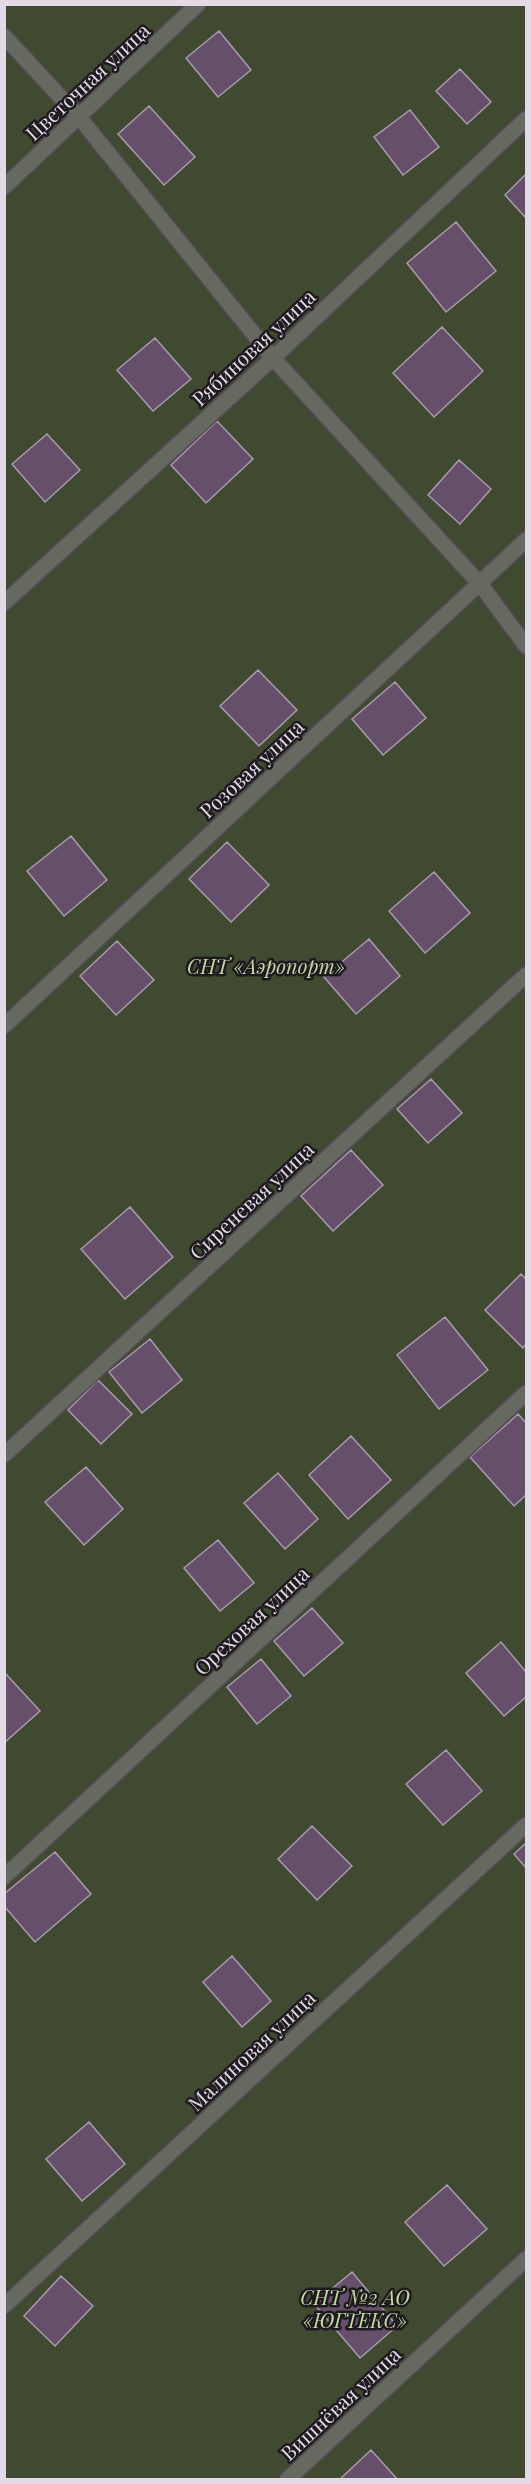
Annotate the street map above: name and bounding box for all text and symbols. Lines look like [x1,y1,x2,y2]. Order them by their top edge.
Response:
street label: Цветочная улица [19,16,155,146]
street label: Рябиновая улица [185,283,321,411]
street label: Розовая улица [193,713,309,823]
park label: СНТ «Аэропорт» [187,952,345,979]
street label: Сиреневая улица [183,1135,319,1265]
street label: Ореховая улица [188,1560,314,1680]
street label: Малиновая улица [182,1984,321,2116]
park label: СНТ №2 АО «ЮГТЕКС» [300,2283,410,2333]
street label: Вишнёвая улица [274,2340,406,2466]

